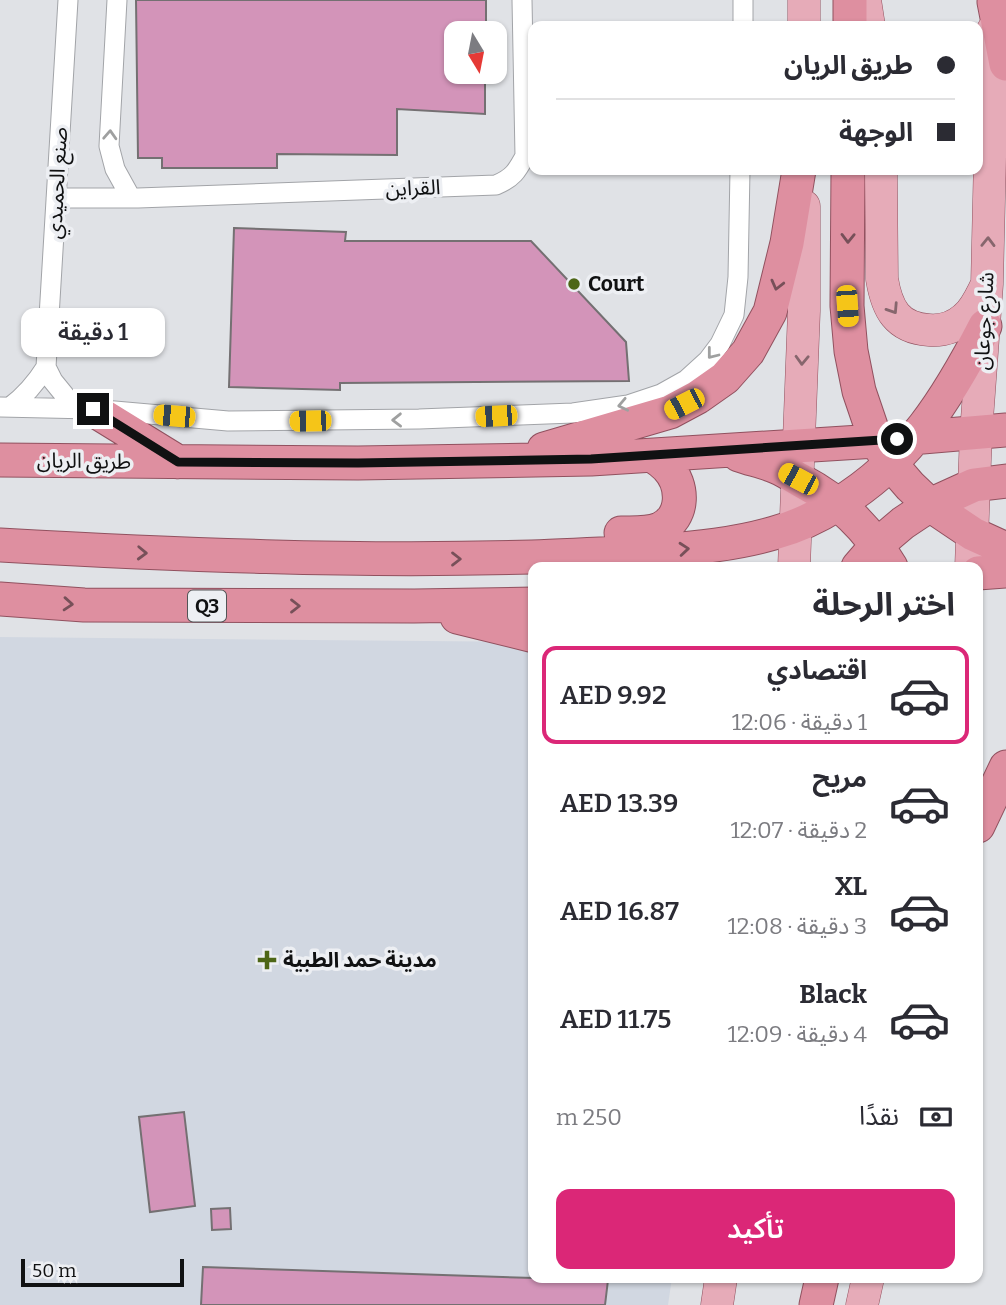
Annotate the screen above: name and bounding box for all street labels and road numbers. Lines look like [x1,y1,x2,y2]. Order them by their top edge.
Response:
street label: صنع الحميدي [41,126,76,240]
street label: القراين [385,174,441,202]
street label: شارع جوعان [968,271,1002,371]
street label: طريق الريان [37,447,131,475]
road number: Q3 [188,590,226,622]

